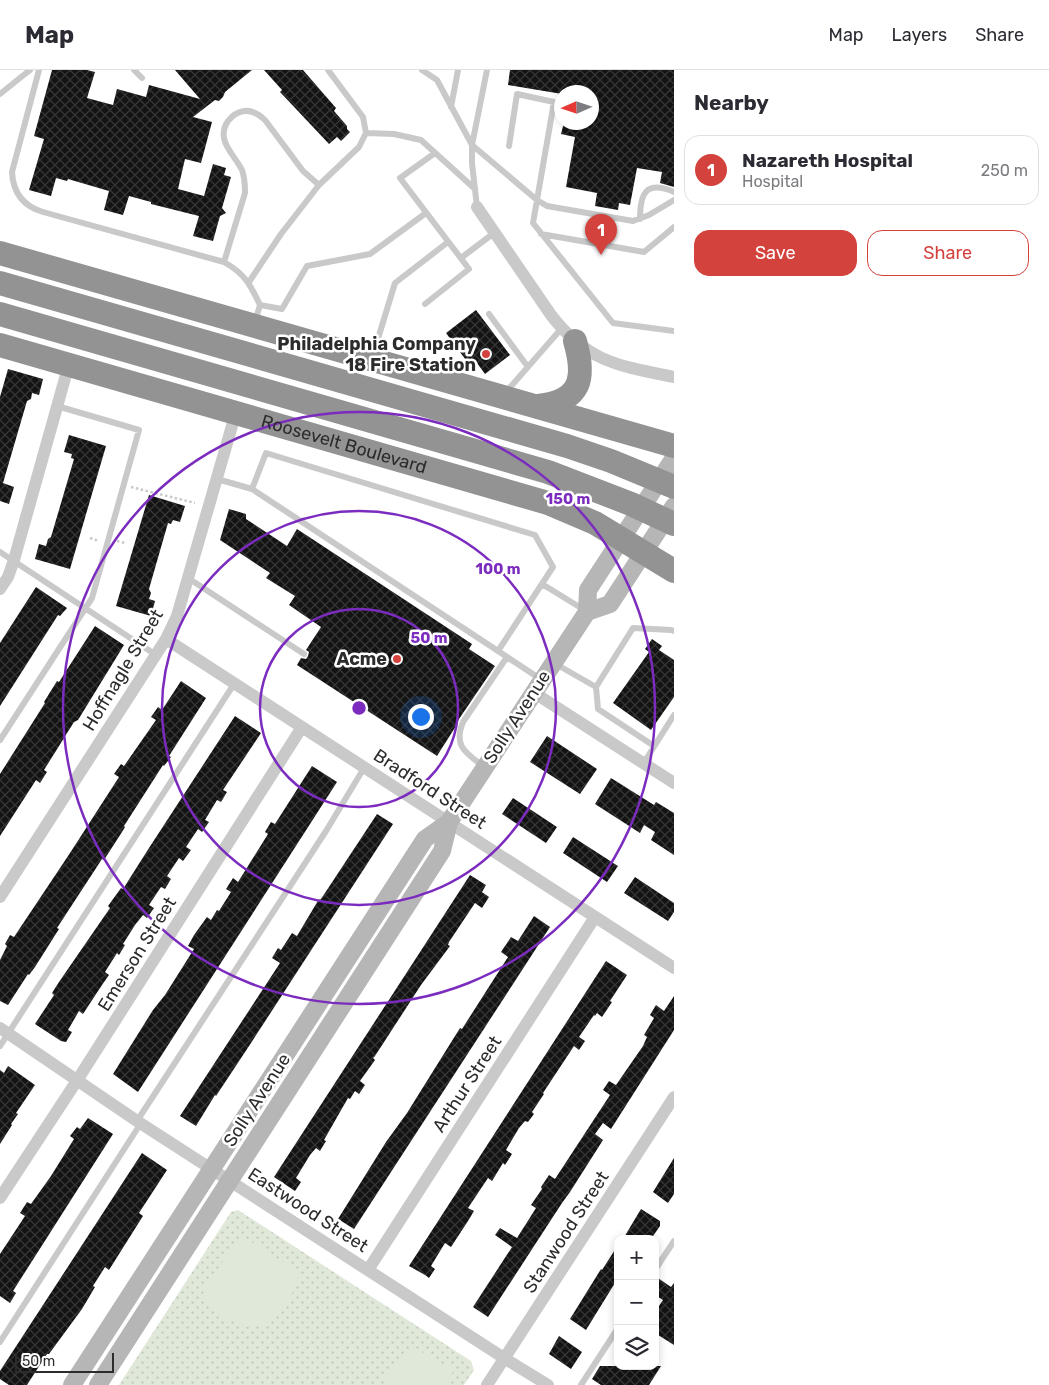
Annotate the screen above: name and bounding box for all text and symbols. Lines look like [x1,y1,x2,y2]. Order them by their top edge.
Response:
text: Map [25,21,74,49]
text: Map [829,24,864,46]
text: Layers [892,24,947,46]
text: Share [975,24,1024,46]
north arrow [554,85,599,130]
text: Nearby [694,90,769,115]
text: Nazareth Hospital [742,149,913,172]
text: 1 [707,161,715,180]
text: 250 m [981,161,1028,180]
text: Hospital [742,172,803,191]
pin: 1 [585,214,617,255]
button: Save [694,230,857,276]
button: Share [867,230,1029,276]
place label: Philadelphia Company 18 Fire Station [277,333,476,376]
marker: Philadelphia Company 18 Fire Station [480,348,492,360]
street label: Roosevelt Boulevard [259,410,429,478]
text: 150 m [546,490,590,508]
text: 100 m [476,560,520,578]
street label: Hoffnagle Street [78,605,168,735]
text: 50 m [411,629,447,647]
place label: Acme [336,648,387,670]
marker: Acme [391,653,403,665]
street label: Solly Avenue [479,666,555,768]
centre of rings [350,699,368,717]
your location [408,704,434,730]
street label: Bradford Street [369,744,491,834]
street label: Emerson Street [93,893,181,1015]
street label: Arthur Street [428,1032,506,1136]
street label: Solly Avenue [219,1049,295,1151]
street label: Eastwood Street [244,1163,372,1257]
street label: Stanwood Street [518,1167,614,1297]
map controls [614,1235,659,1370]
button: + [614,1235,659,1280]
button: − [614,1280,659,1325]
button: layers [614,1325,659,1370]
scale bar [15,1350,114,1373]
text: 50 m [22,1353,55,1370]

